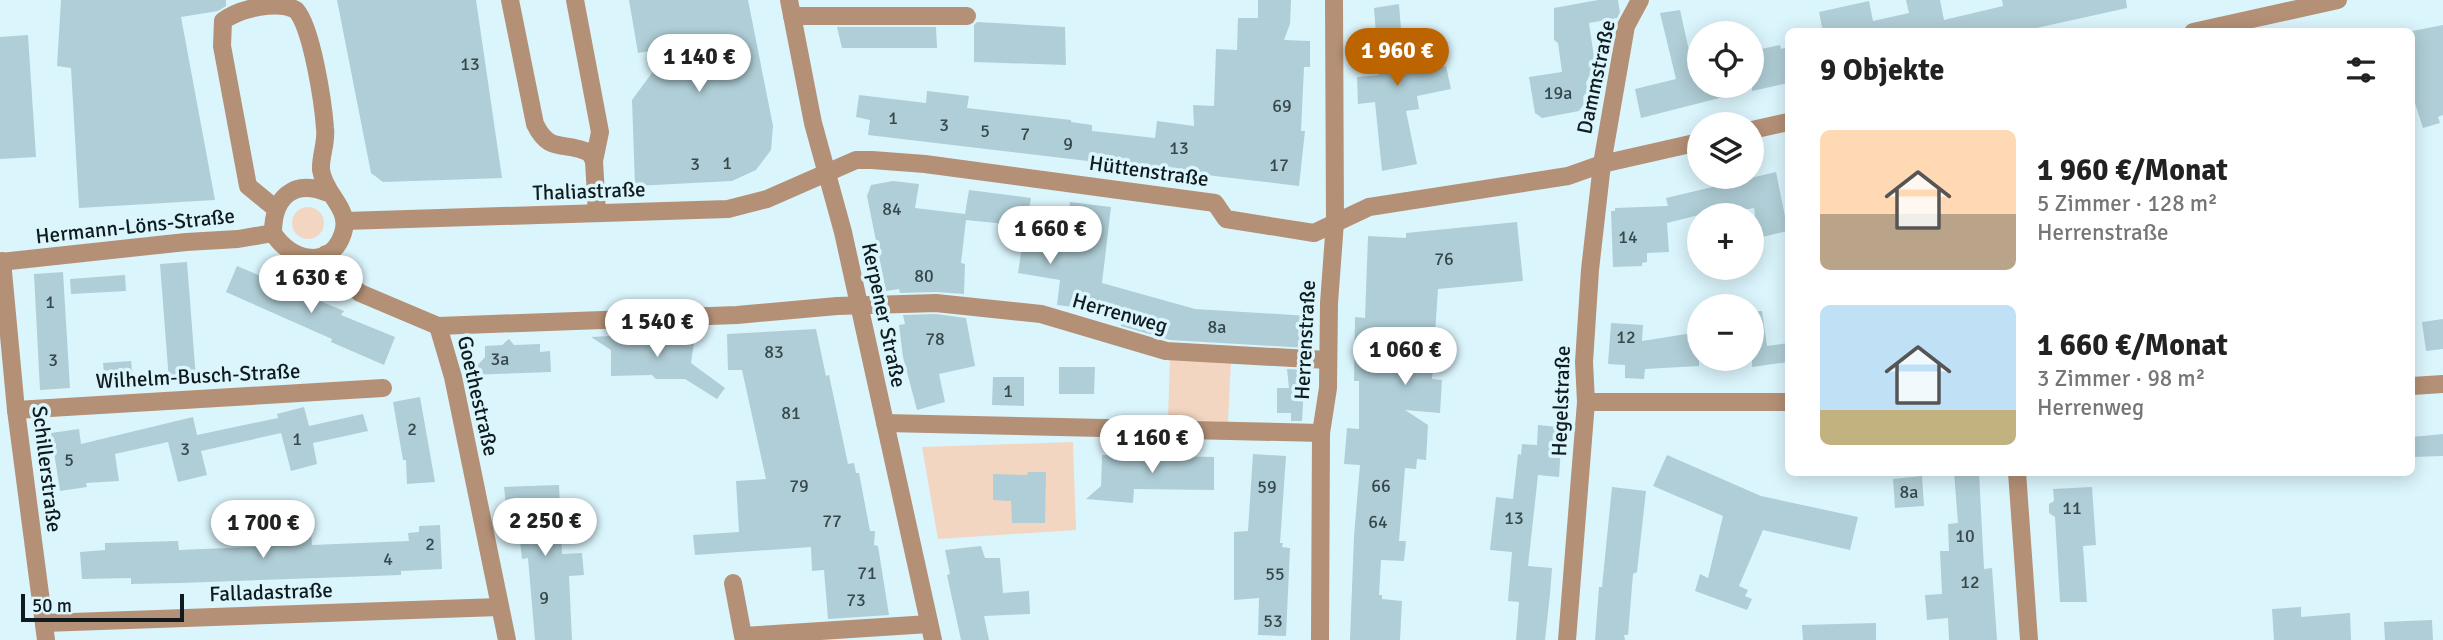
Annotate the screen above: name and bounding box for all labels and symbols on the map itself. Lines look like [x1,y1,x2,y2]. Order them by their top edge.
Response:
street label: Dammstraße [1571,18,1621,136]
pin: 1 960 € [1332,28,1462,88]
pin: 1 140 € [634,34,764,94]
house number: 13 [460,53,480,75]
house number: 19a [1544,82,1572,104]
house number: 69 [1272,95,1292,117]
house number: 1 [888,107,898,129]
house number: 3 [939,114,949,136]
house number: 5 [980,120,990,142]
house number: 7 [1020,123,1030,145]
house number: 9 [1063,133,1073,155]
house number: 13 [1169,137,1189,159]
street label: Hüttenstraße [1087,150,1211,192]
house number: 1 [722,152,732,174]
house number: 3 [690,153,700,175]
house number: 17 [1269,154,1289,176]
street label: Thaliastraße [532,176,646,206]
house number: 84 [882,198,902,220]
street label: Hermann-Löns-Straße [34,203,236,249]
pin: 1 660 € [985,206,1115,266]
house number: 14 [1618,226,1638,248]
street label: Kerpener Straße [856,240,912,390]
house number: 76 [1434,248,1454,270]
pin: 1 630 € [246,256,376,315]
house number: 80 [914,265,934,287]
street label: Herrenstraße [1289,279,1321,401]
street label: Herrenweg [1069,287,1171,339]
house number: 1 [45,291,55,313]
pin: 1 540 € [592,300,722,359]
house number: 8a [1208,316,1226,338]
house number: 12 [1616,326,1636,348]
house number: 78 [925,328,945,350]
pin: 1 060 € [1340,328,1470,387]
street label: Goethestraße [452,333,504,459]
house number: 83 [764,341,784,363]
street label: Hegelstraße [1546,345,1576,457]
house number: 3a [491,348,509,370]
house number: 3 [48,349,58,371]
street label: Wilhelm-Busch-Straße [95,358,301,394]
house number: 1 [1003,380,1013,402]
house number: 81 [781,402,801,424]
street label: Schillerstraße [26,404,68,534]
pin: 1 160 € [1087,416,1217,475]
house number: 2 [407,418,417,440]
house number: 1 [292,428,302,450]
house number: 3 [180,438,190,460]
house number: 5 [64,449,74,471]
house number: 79 [789,475,809,497]
house number: 66 [1371,475,1391,497]
house number: 59 [1257,476,1277,498]
house number: 8a [1900,481,1918,503]
house number: 11 [2062,497,2082,519]
pin: 2 250 € [480,498,610,558]
pin: 1 700 € [198,500,328,560]
house number: 13 [1504,507,1524,529]
house number: 77 [822,510,842,532]
house number: 64 [1368,511,1388,533]
house number: 10 [1955,525,1975,547]
house number: 2 [425,533,435,555]
house number: 4 [383,548,393,570]
house number: 71 [857,562,877,584]
house number: 55 [1265,563,1285,585]
house number: 12 [1960,571,1980,593]
street label: Falladastraße [209,577,333,607]
house number: 9 [539,587,549,609]
house number: 73 [846,589,866,611]
scale bar [21,591,184,623]
house number: 53 [1263,610,1283,632]

